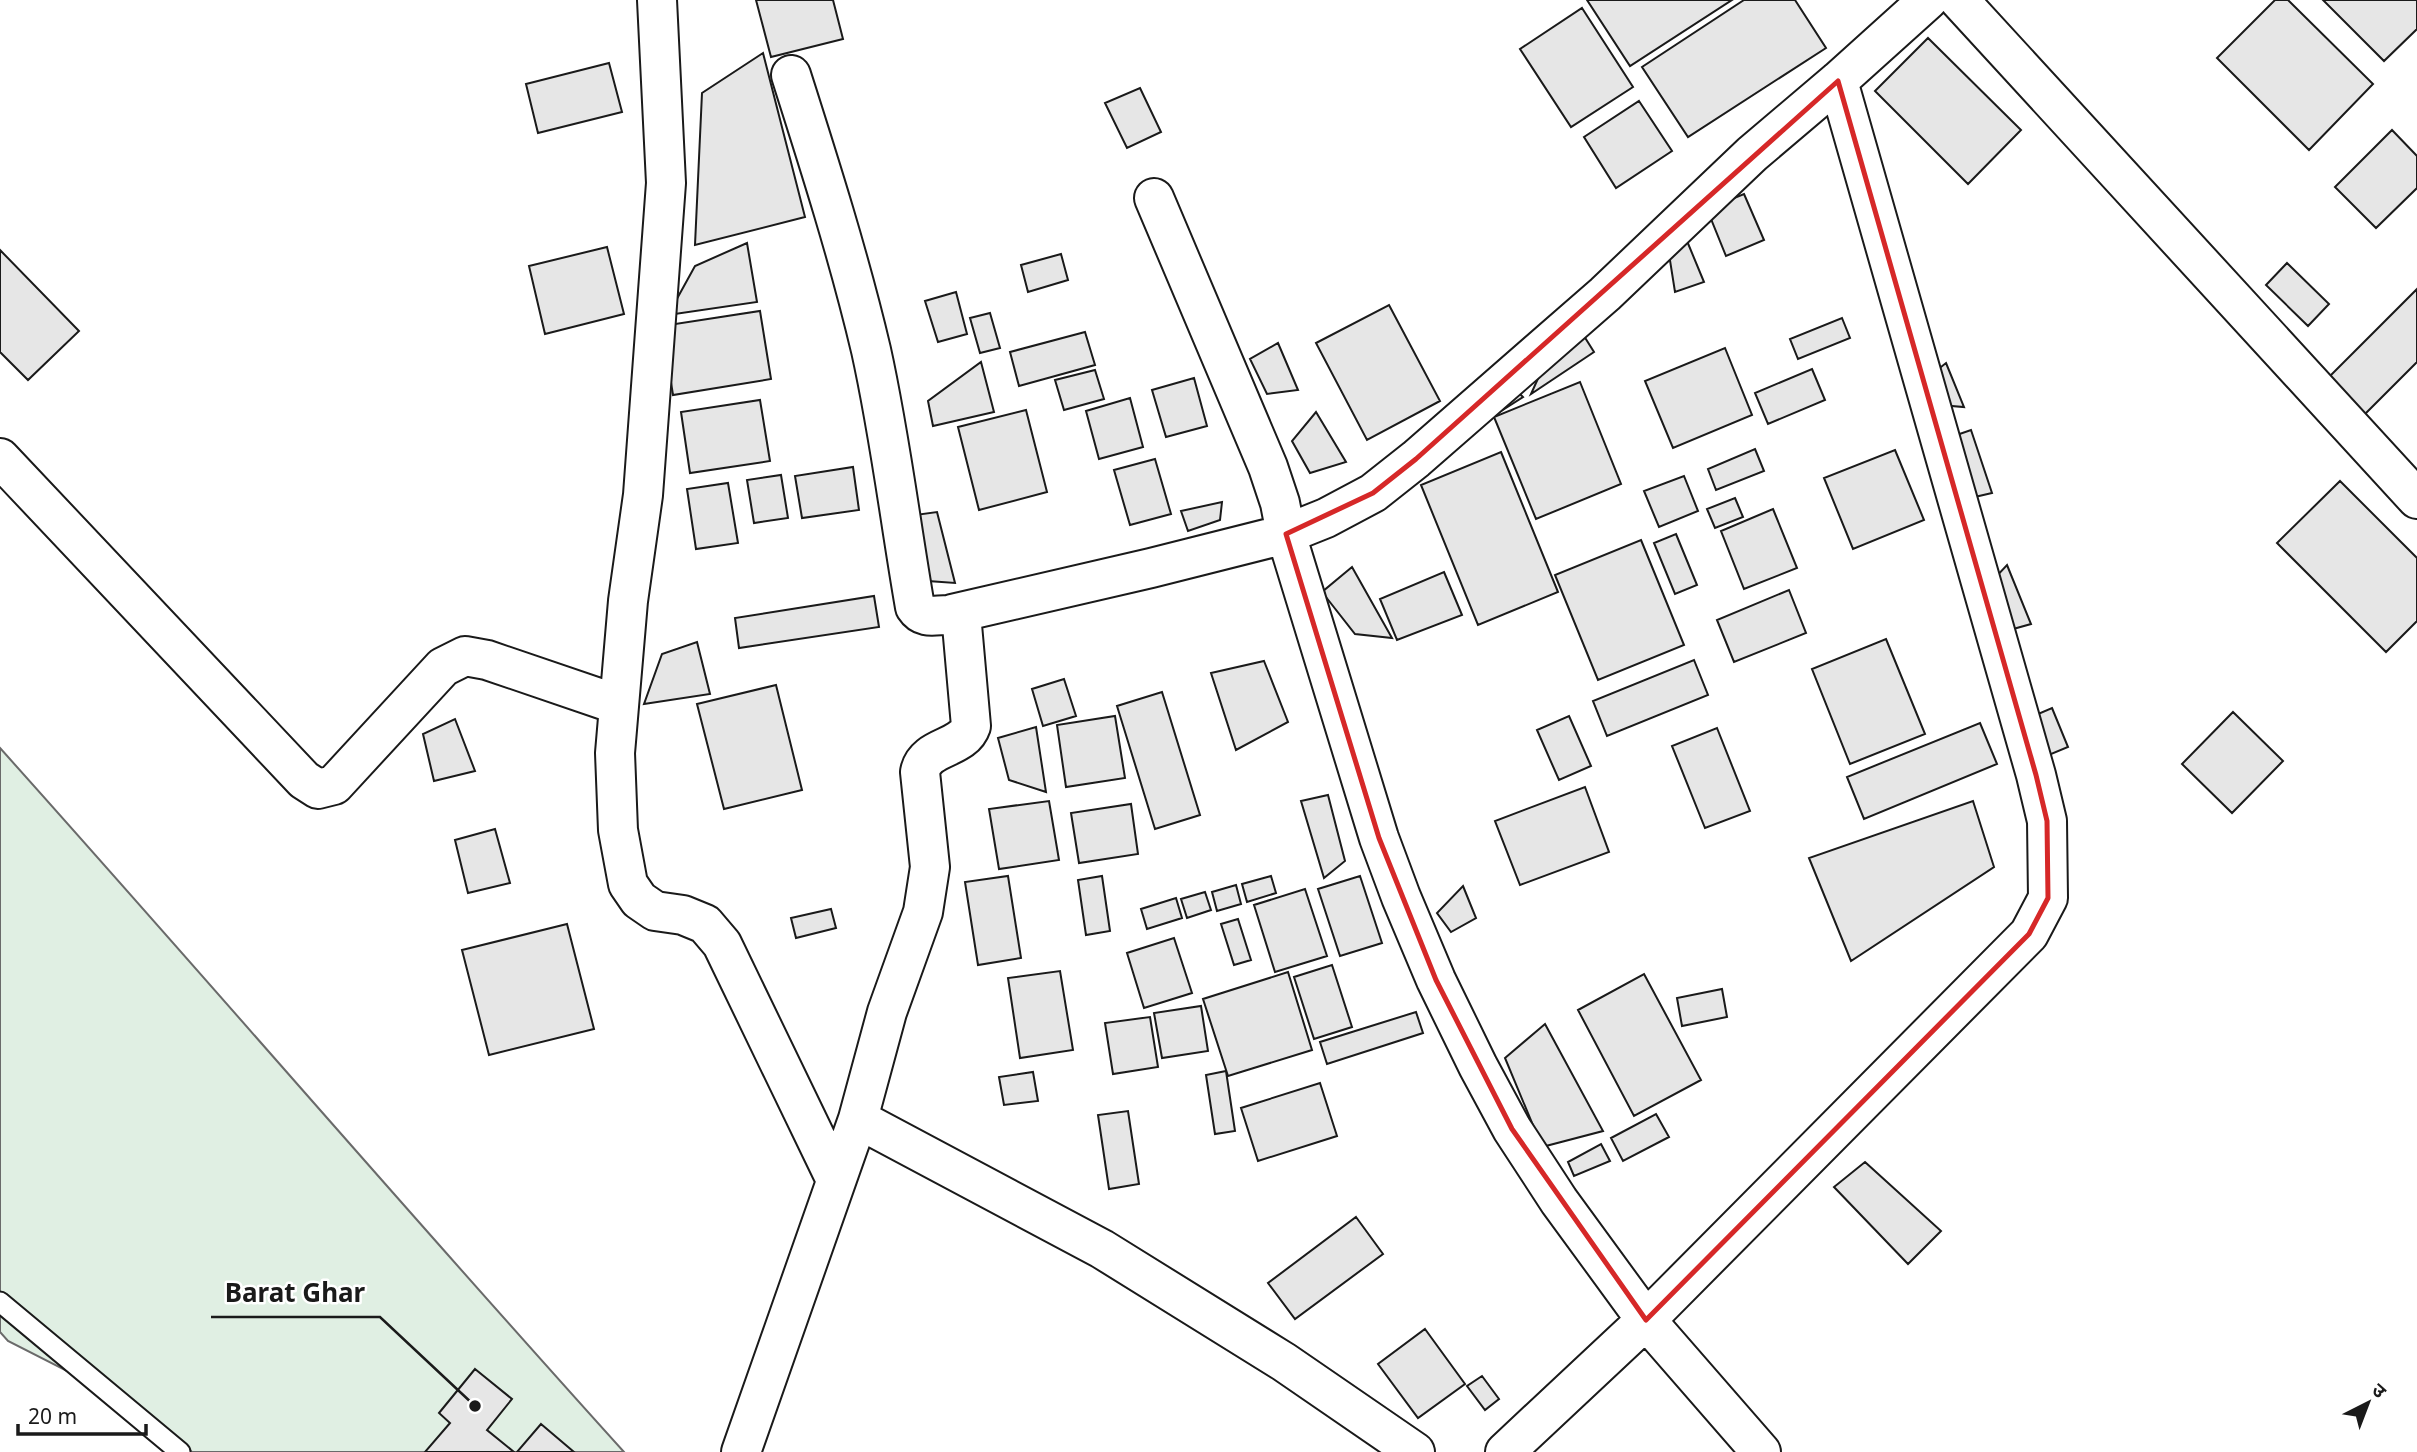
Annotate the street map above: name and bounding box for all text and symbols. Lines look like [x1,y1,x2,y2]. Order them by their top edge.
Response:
callout: Barat Ghar [211,1270,380,1317]
text: Barat Ghar [225,1274,366,1310]
north arrow [2333,1368,2403,1438]
text: उ [2367,1377,2393,1404]
scale bar [18,1392,145,1436]
text: 20 m [28,1402,77,1430]

